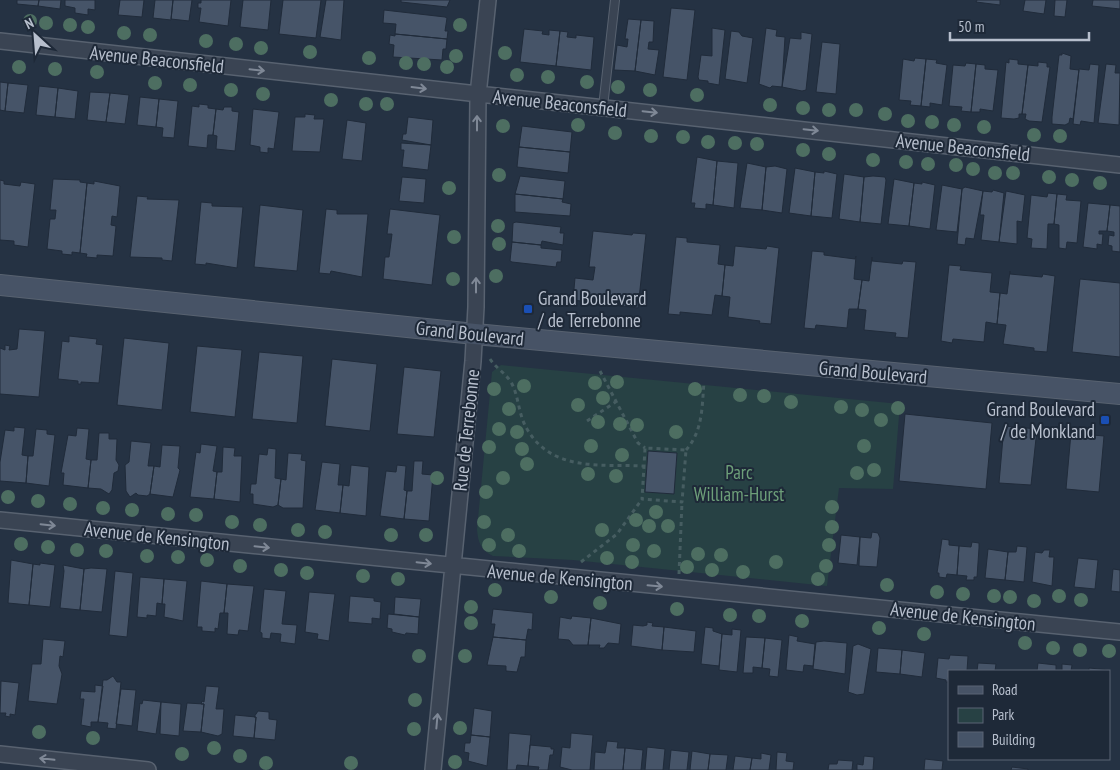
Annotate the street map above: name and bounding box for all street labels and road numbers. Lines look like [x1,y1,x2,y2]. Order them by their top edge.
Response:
street label: Avenue Beaconsfield [89,40,225,78]
street label: Avenue Beaconsfield [492,84,628,122]
street label: Avenue Beaconsfield [895,128,1031,166]
street label: Grand Boulevard [415,315,525,351]
street label: Grand Boulevard [818,355,928,389]
street label: Rue de Terrebonne [448,368,484,492]
street label: Avenue de Kensington [83,516,231,556]
street label: Avenue de Kensington [486,559,634,595]
street label: Avenue de Kensington [889,596,1037,636]

